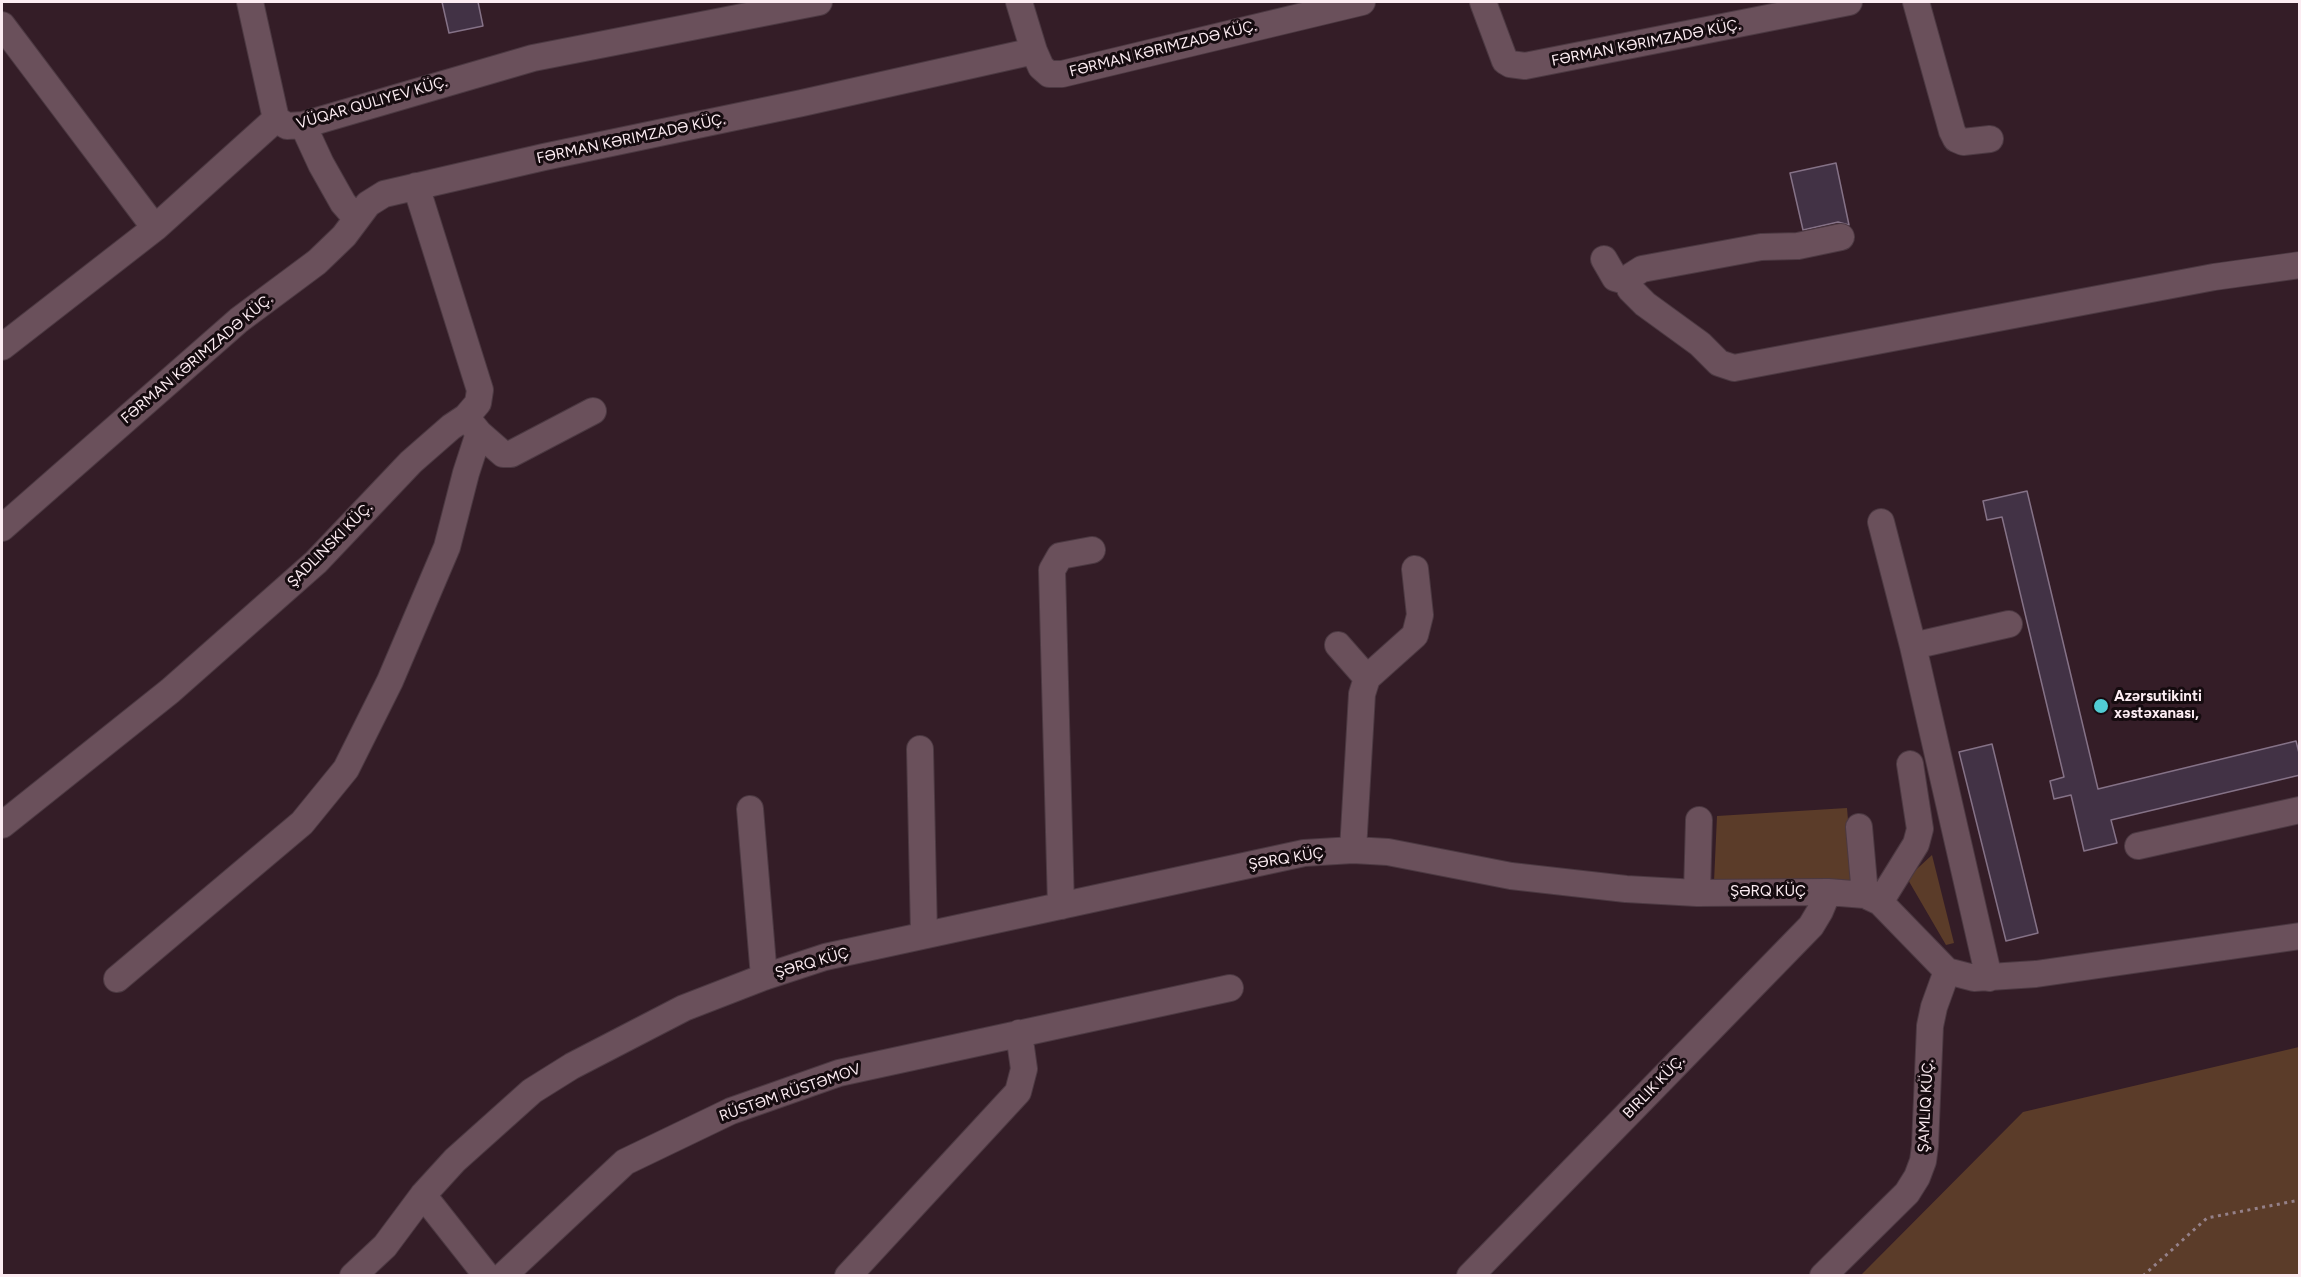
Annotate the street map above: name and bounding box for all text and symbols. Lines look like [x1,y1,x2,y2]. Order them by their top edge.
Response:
street label: FƏRMAN KƏRIMZADƏ KÜÇ. [1550,16,1742,70]
street label: FƏRMAN KƏRIMZADƏ KÜÇ. [1068,17,1258,81]
street label: VÜQAR QULIYEV KÜÇ. [295,73,449,133]
street label: FƏRMAN KƏRIMZADƏ KÜÇ. [535,110,727,168]
street label: FƏRMAN KƏRIMZADƏ KÜÇ. [118,290,276,428]
street label: ŞADLINSKI KÜÇ. [284,499,376,591]
place label: Azərsutikinti xəstəxanası, [2114,688,2202,723]
marker: Azərsutikinti xəstəxanası, [2092,697,2110,715]
street label: ŞƏRQ KÜÇ [1247,844,1325,874]
street label: ŞƏRQ KÜÇ [1730,883,1806,901]
street label: ŞƏRQ KÜÇ [773,944,851,982]
street label: BIRLIK KÜÇ. [1619,1052,1689,1122]
street label: ŞAMLIQ KÜÇ. [1915,1059,1937,1153]
street label: RÜSTƏM RÜSTƏMOV [717,1060,863,1126]

